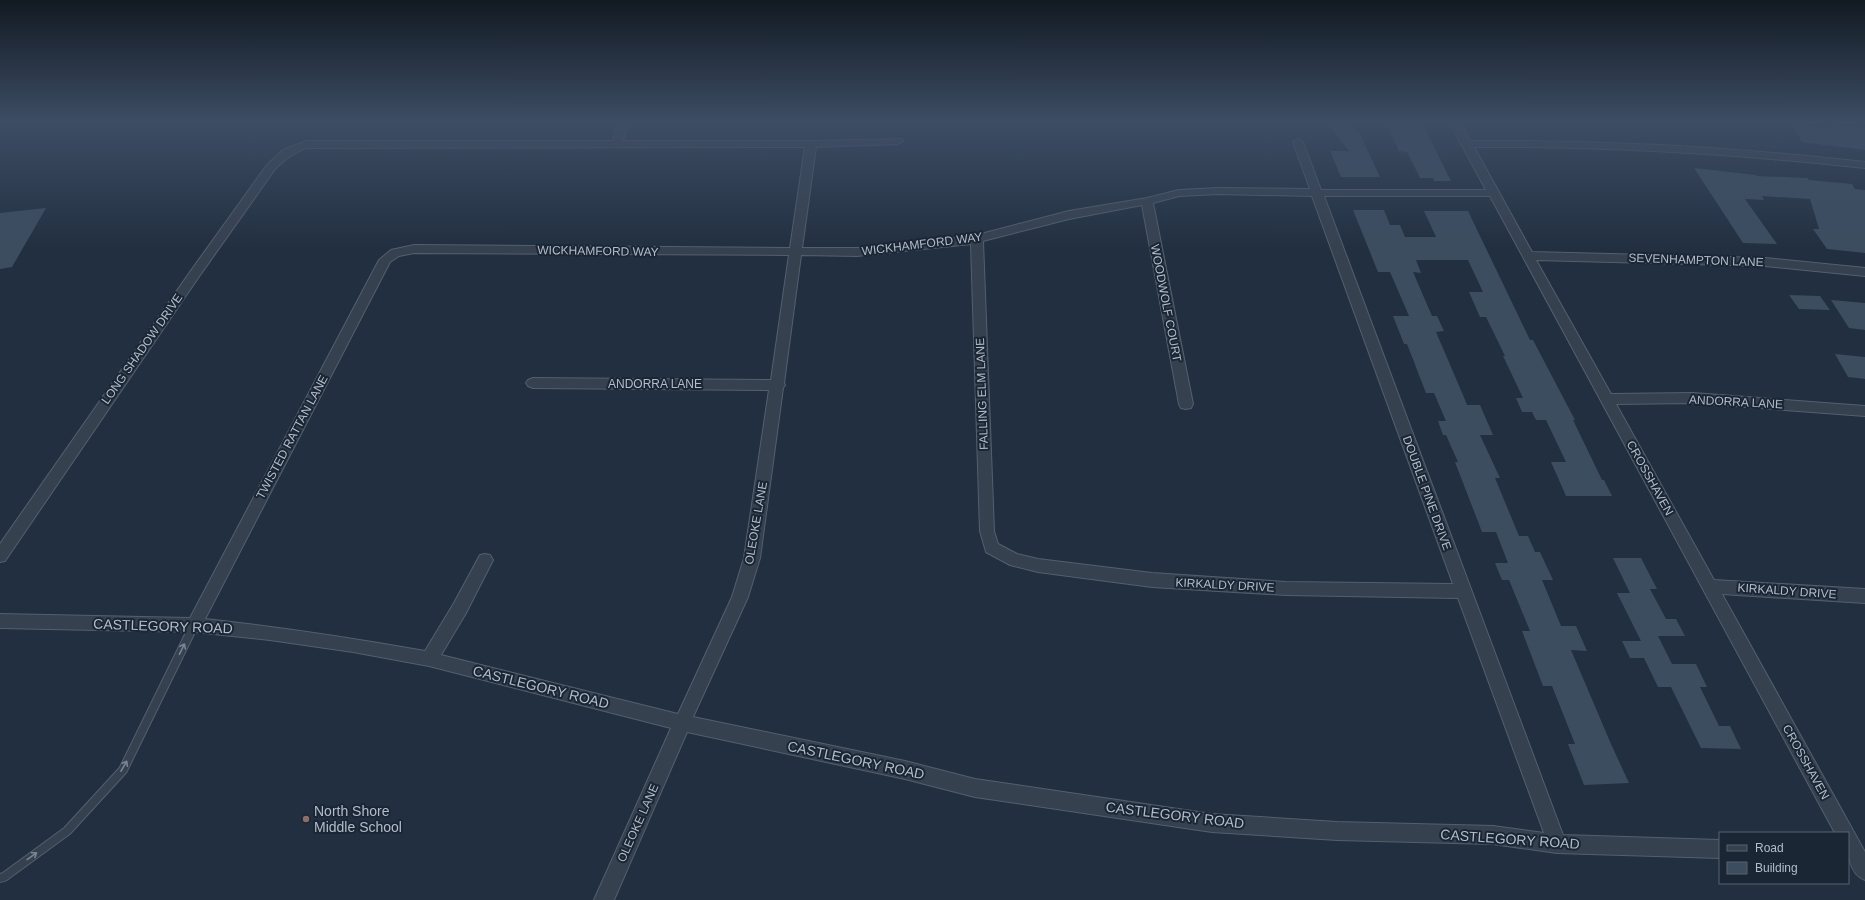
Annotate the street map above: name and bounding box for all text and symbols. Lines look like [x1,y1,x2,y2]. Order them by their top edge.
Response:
street label: WICKHAMFORD WAY [861,230,983,258]
street label: WICKHAMFORD WAY [537,243,659,259]
street label: WOODWOLF COURT [1148,243,1184,363]
street label: SEVENHAMPTON LANE [1628,251,1764,269]
street label: LONG SHADOW DRIVE [99,291,185,407]
street label: FALLING ELM LANE [973,338,991,450]
street label: TWISTED RATTAN LANE [253,373,331,501]
street label: ANDORRA LANE [608,377,702,391]
street label: ANDORRA LANE [1689,393,1783,411]
street label: DOUBLE PINE DRIVE [1400,434,1454,552]
street label: CROSSHAVEN [1624,438,1676,518]
street label: OLEOKE LANE [742,480,770,566]
street label: KIRKALDY DRIVE [1175,575,1275,595]
street label: KIRKALDY DRIVE [1737,581,1837,601]
street label: CASTLEGORY ROAD [93,616,233,636]
one-way arrow [179,644,186,656]
street label: CASTLEGORY ROAD [471,662,611,712]
street label: CROSSHAVEN [1780,722,1832,802]
street label: CASTLEGORY ROAD [786,738,926,782]
one-way arrow [121,760,129,772]
street label: OLEOKE LANE [615,782,661,864]
street label: CASTLEGORY ROAD [1105,799,1245,831]
place label: North Shore Middle School [314,803,402,835]
marker: North Shore Middle School [301,814,311,824]
street label: CASTLEGORY ROAD [1440,826,1580,852]
legend [1719,832,1849,884]
text: Road [1755,841,1784,855]
one-way arrow [27,852,38,861]
text: Building [1755,861,1798,875]

